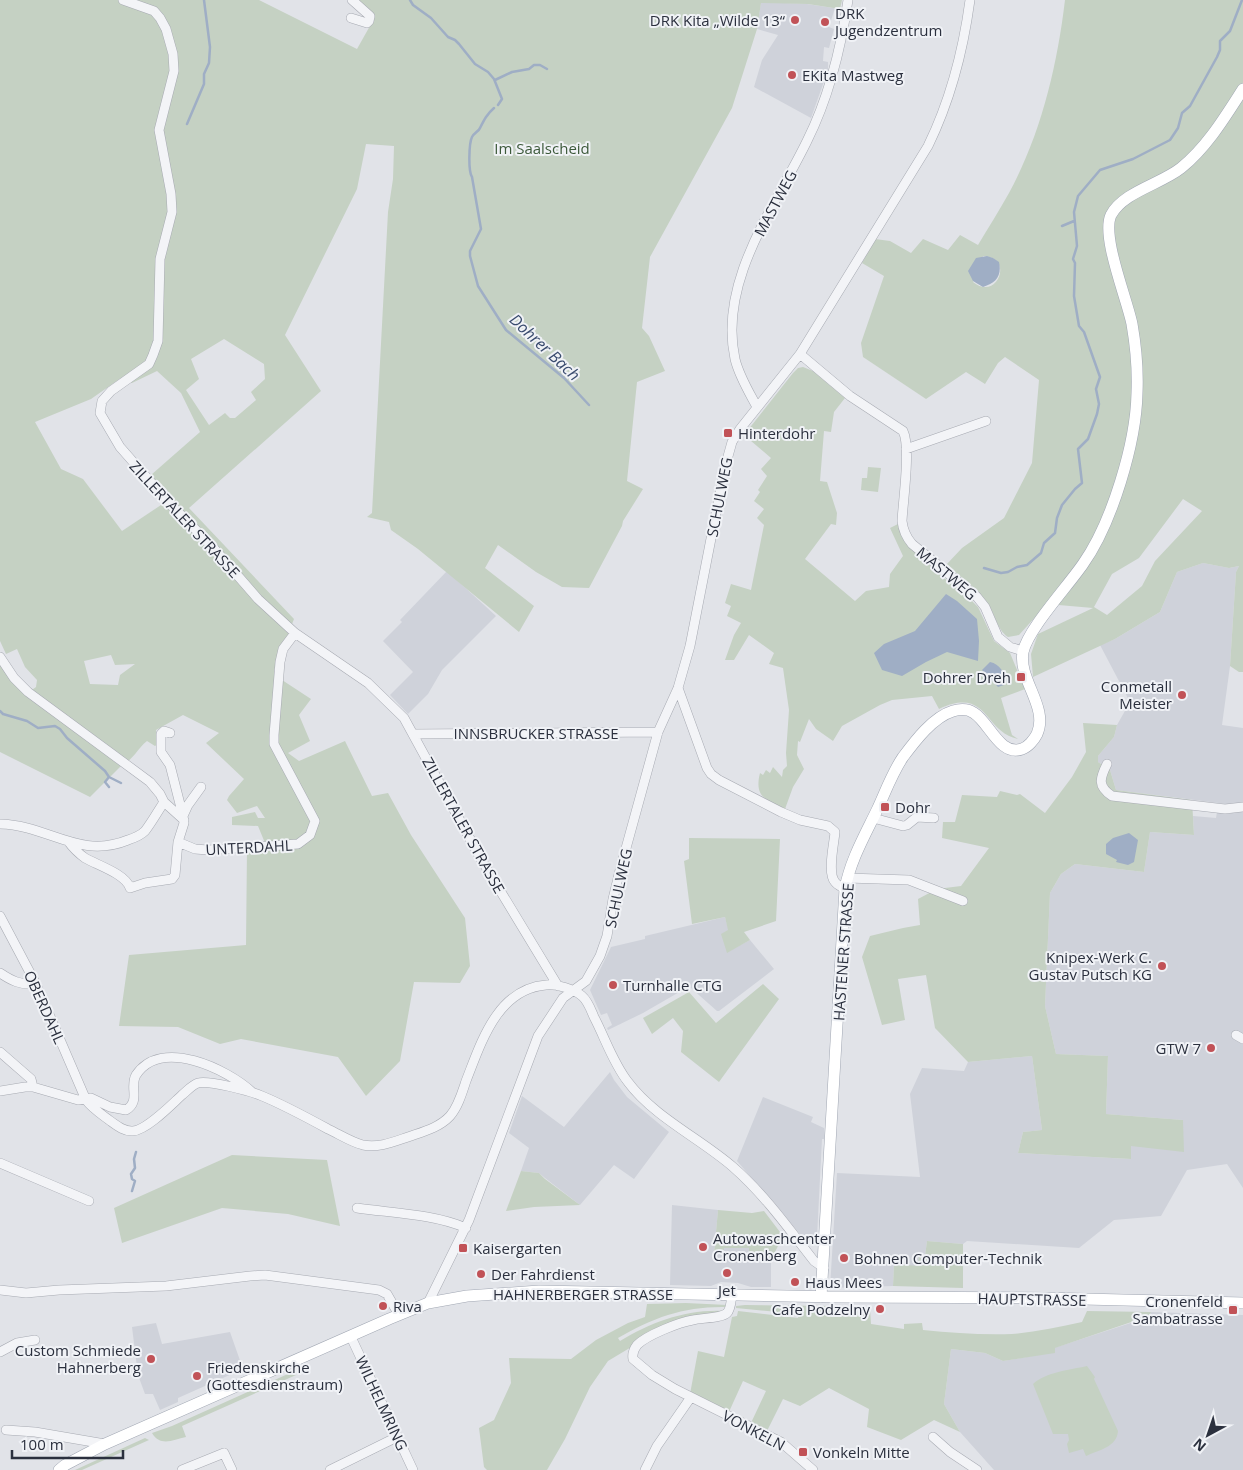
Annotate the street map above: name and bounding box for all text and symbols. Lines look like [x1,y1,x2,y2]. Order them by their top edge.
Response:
place label: DRK Jugendzentrum [833,3,942,40]
place label: DRK Kita „Wilde 13“ [650,10,786,30]
marker: DRK Kita „Wilde 13“ [789,14,801,26]
marker: DRK Jugendzentrum [819,16,831,28]
place label: EKita Mastweg [802,65,903,85]
marker: EKita Mastweg [786,69,798,81]
park label: Im Saalscheid [494,138,590,158]
street label: MASTWEG [749,166,801,240]
water label: Dohrer Bach [505,309,585,385]
place label: Hinterdohr [738,423,815,443]
marker: Hinterdohr [722,427,734,439]
street label: ZILLERTALER STRASSE [125,456,245,582]
street label: SCHULWEG [701,456,737,538]
street label: MASTWEG [913,542,981,604]
place label: Dohrer Dreh [923,667,1011,687]
marker: Dohrer Dreh [1015,671,1027,683]
place label: Conmetall Meister [1101,676,1172,713]
marker: Conmetall Meister [1176,689,1188,701]
street label: INNSBRUCKER STRASSE [453,723,619,743]
street label: ZILLERTALER STRASSE [418,753,510,897]
place label: Dohr [895,797,930,817]
marker: Dohr [879,801,891,813]
street label: UNTERDAHL [205,835,293,859]
street label: SCHULWEG [600,847,636,929]
street label: HASTENER STRASSE [828,882,858,1022]
place label: Knipex-Werk C. Gustav Putsch KG [1029,947,1152,984]
marker: Knipex-Werk C. Gustav Putsch KG [1156,960,1168,972]
street label: OBERDAHL [20,967,70,1047]
place label: Turnhalle CTG [623,975,722,995]
marker: Turnhalle CTG [607,979,619,991]
place label: GTW 7 [1156,1038,1201,1058]
marker: GTW 7 [1205,1042,1217,1054]
place label: Autowaschcenter Cronenberg [713,1228,834,1265]
place label: Kaisergarten [473,1238,562,1258]
marker: Autowaschcenter Cronenberg [697,1241,709,1253]
marker: Kaisergarten [457,1242,469,1254]
place label: Bohnen Computer-Technik [854,1248,1042,1268]
marker: Bohnen Computer-Technik [838,1252,850,1264]
place label: Der Fahrdienst [491,1264,595,1284]
marker: Jet [721,1267,733,1279]
marker: Der Fahrdienst [475,1268,487,1280]
place label: Haus Mees [805,1272,882,1292]
marker: Haus Mees [789,1276,801,1288]
place label: Jet [716,1280,736,1300]
street label: HAHNERBERGER STRASSE [493,1284,673,1304]
street label: HAUPTSTRASSE [977,1288,1087,1310]
place label: Cronenfeld Sambatrasse [1133,1291,1223,1328]
place label: Riva [393,1296,422,1316]
place label: Cafe Podzelny [772,1299,870,1319]
marker: Riva [377,1300,389,1312]
marker: Cafe Podzelny [874,1303,886,1315]
marker: Cronenfeld Sambatrasse [1227,1304,1239,1316]
place label: Custom Schmiede Hahnerberg [15,1340,141,1377]
street label: WILHELMRING [351,1352,413,1454]
marker: Custom Schmiede Hahnerberg [145,1353,157,1365]
place label: Friedenskirche (Gottesdienstraum) [207,1357,343,1394]
marker: Friedenskirche (Gottesdienstraum) [191,1370,203,1382]
street label: VONKELN [719,1405,789,1455]
north arrow [1183,1410,1233,1460]
scale bar [12,1428,124,1460]
text: 100 m [20,1434,64,1454]
text: N [1189,1434,1210,1456]
place label: Vonkeln Mitte [813,1442,910,1462]
marker: Vonkeln Mitte [797,1446,809,1458]

